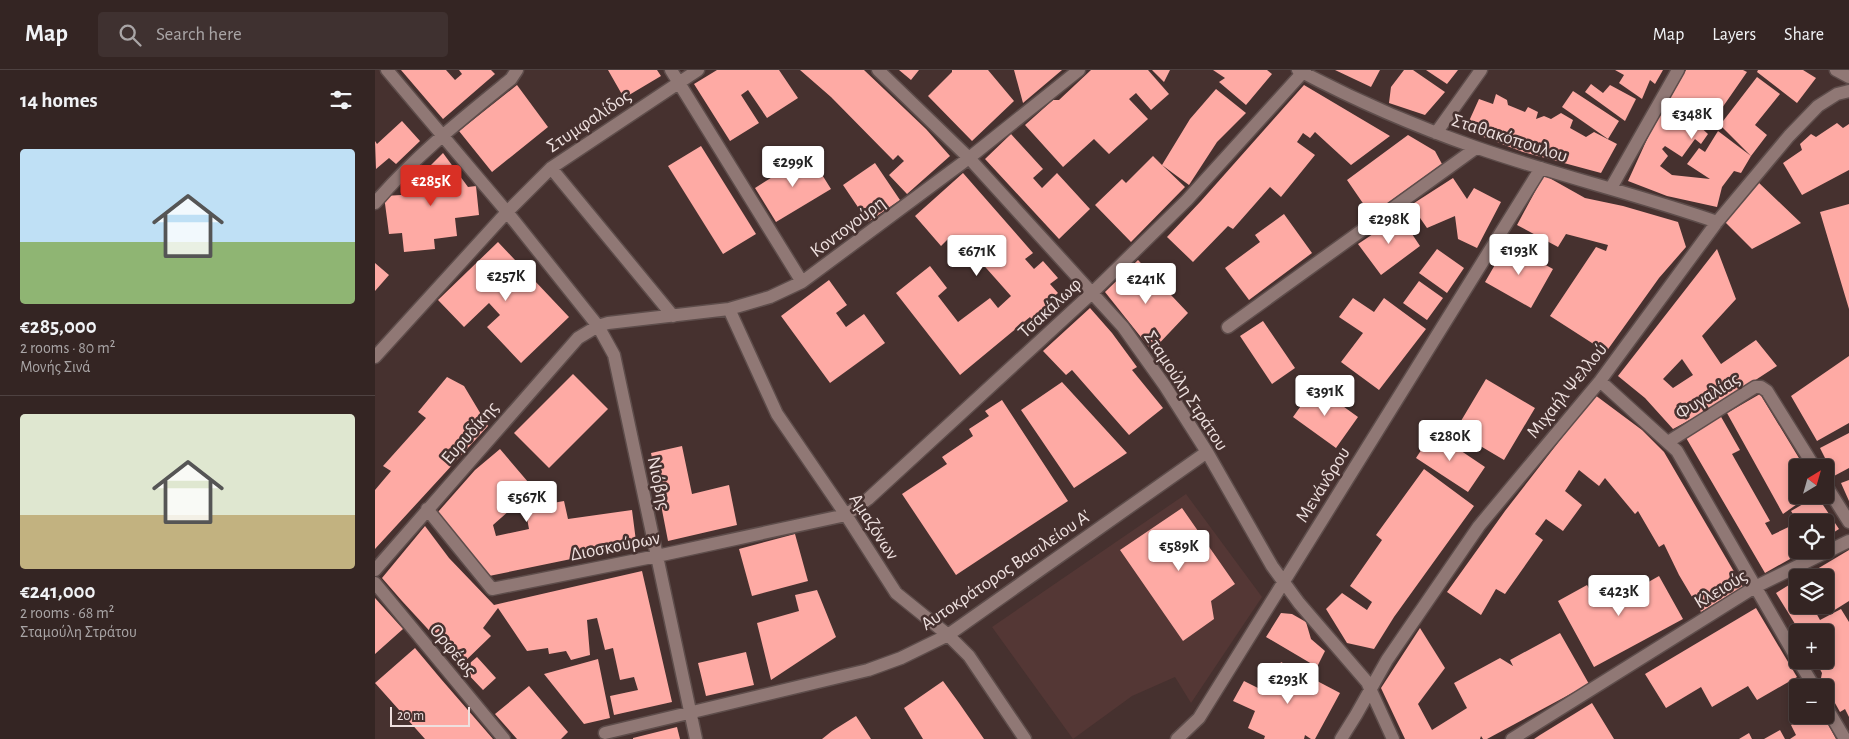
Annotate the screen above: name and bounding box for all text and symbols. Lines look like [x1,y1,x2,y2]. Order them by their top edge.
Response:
search box [98,12,448,57]
icon: search [116,21,144,49]
text: Map [25,22,68,46]
text: Search here [156,25,242,44]
text: Map [1653,26,1684,44]
text: Layers [1712,26,1756,44]
text: Share [1784,26,1824,44]
icon: filters [327,86,355,114]
street label: Στυμφαλίδος [543,86,634,156]
text: 14 homes [20,90,98,111]
pin: €348K [1657,98,1727,140]
text: €348K [1672,106,1712,122]
street label: Σταθακόπουλου [1449,111,1570,166]
pin: €299K [758,146,828,188]
text: €299K [773,154,813,170]
pin: €285K [396,164,466,207]
text: €285K [411,173,451,189]
icon: home [143,181,233,271]
street label: Κοντογούρη [807,193,889,261]
pin: €298K [1354,202,1424,245]
text: €298K [1369,211,1409,227]
pin: €671K [942,234,1012,277]
pin: €193K [1484,234,1554,276]
text: €193K [1500,242,1538,258]
text: €671K [958,243,996,259]
pin: €257K [471,260,541,302]
pin: €241K [1111,262,1181,305]
text: €257K [487,268,525,284]
text: €241K [1127,271,1165,287]
street label: Τσακάλωφ [1015,274,1085,342]
text: €285,000 [20,316,97,337]
street label: Σταμούλη Στράτου [1140,327,1231,454]
text: 2 rooms · 80 m² [20,340,115,356]
street label: Μιχαήλ Ψελλού [1523,340,1611,442]
text: Μονής Σινά [20,359,91,375]
street label: Φυγαλίας [1672,369,1743,423]
pin: €391K [1290,374,1360,417]
text: €391K [1306,383,1344,399]
street label: Ευρυδίκης [438,398,502,468]
pin: €280K [1415,420,1485,462]
text: €280K [1430,428,1470,444]
street label: Μενάνδρου [1293,444,1354,526]
icon: home [143,447,233,537]
street label: Νιόβης [644,455,673,512]
north arrow [1789,459,1834,504]
map controls [1789,459,1834,724]
pin: €567K [492,480,562,523]
text: €567K [508,489,546,505]
street label: Αμαζόνων [845,490,902,563]
street label: Αυτοκράτορος Βασιλείου A' [918,506,1094,634]
button: locate [1789,514,1834,559]
street label: Διοσκούρων [569,528,662,565]
pin: €589K [1144,530,1214,572]
text: €589K [1159,538,1199,554]
street label: Κλειούς [1691,566,1750,612]
button: layers [1789,569,1834,614]
pin: €423K [1584,574,1654,617]
text: €241,000 [20,581,95,602]
text: €423K [1599,583,1639,599]
text: 2 rooms · 68 m² [20,605,114,621]
street label: Ορφέως [426,620,480,680]
text: Σταμούλη Στράτου [20,624,137,640]
button: + [1789,624,1834,669]
pin: €293K [1253,662,1323,705]
text: €293K [1269,671,1307,687]
button: − [1789,679,1834,724]
scale bar [390,704,470,727]
text: 20 m [397,709,424,723]

